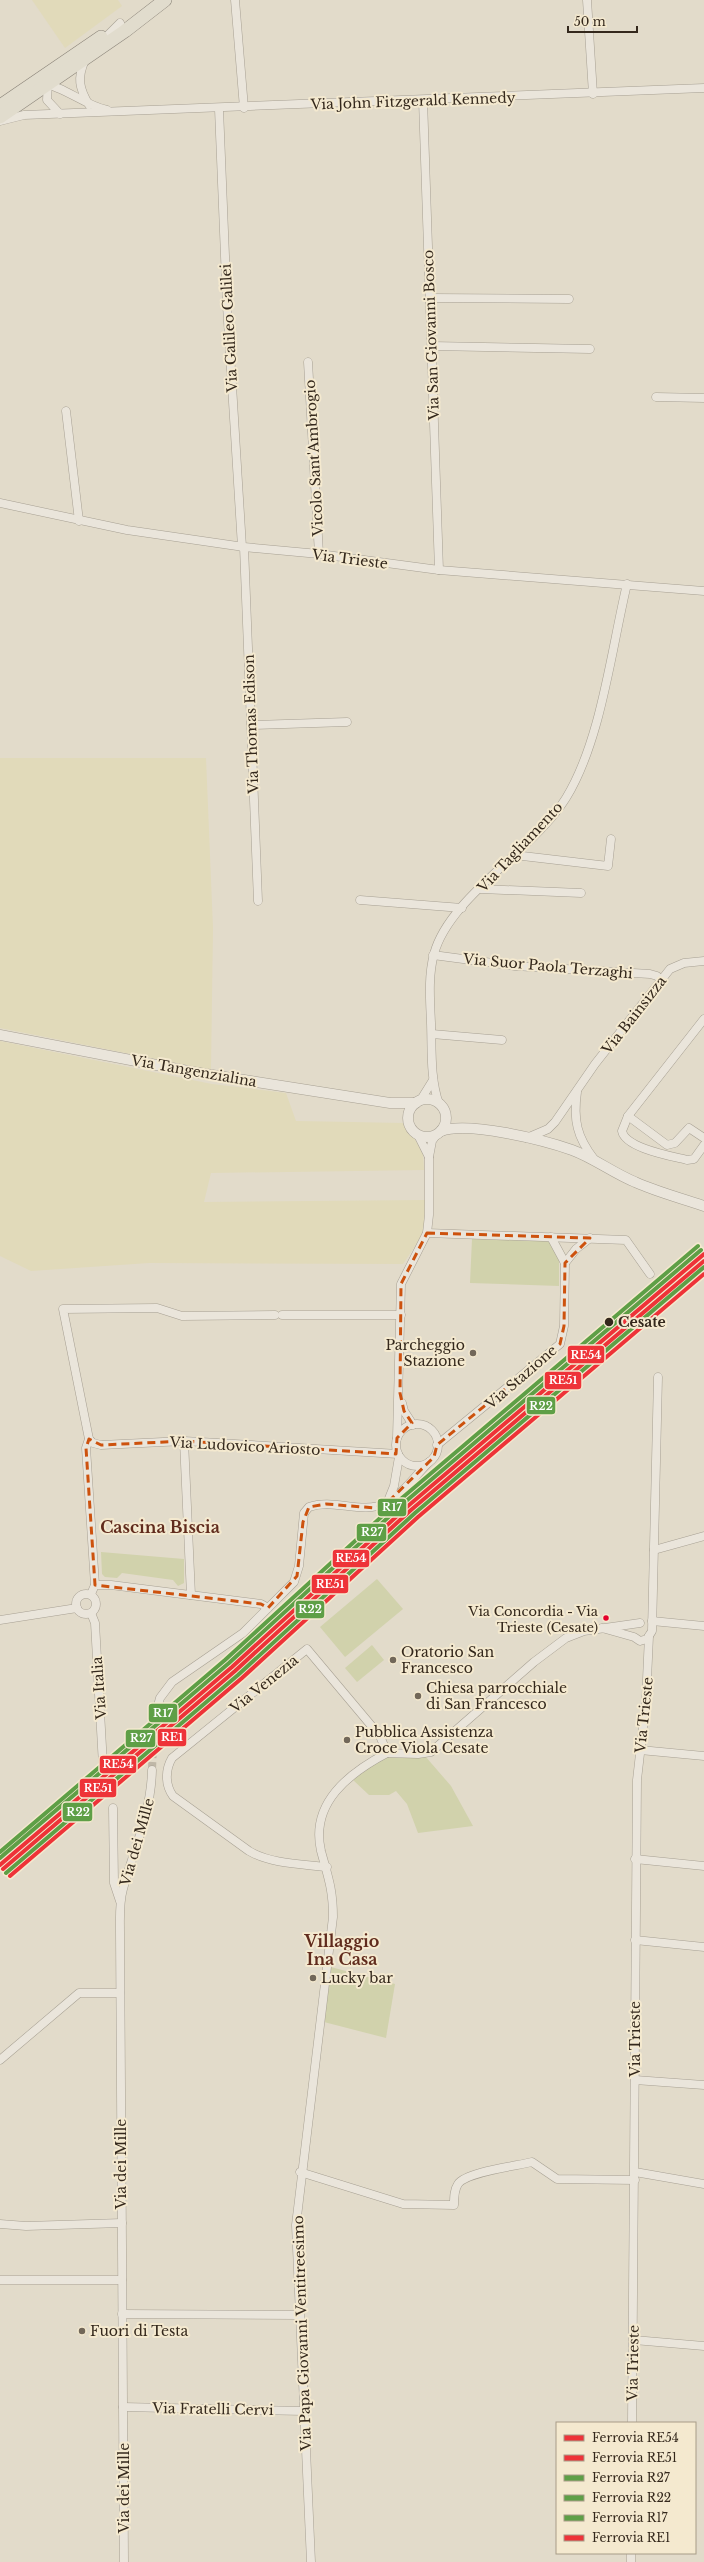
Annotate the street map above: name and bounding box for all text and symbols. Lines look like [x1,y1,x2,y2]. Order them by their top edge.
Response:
scale bar [568,8,637,34]
text: 50 m [574,14,606,29]
street label: Via John Fitzgerald Kennedy [309,88,516,114]
street label: Via San Giovanni Bosco [419,249,443,422]
street label: Via Galileo Galilei [217,263,241,394]
street label: Vicolo Sant'Ambrogio [301,379,327,538]
street label: Via Trieste [310,545,389,573]
street label: Via Thomas Edison [240,654,262,795]
street label: Via Tagliamento [473,798,566,897]
street label: Via Suor Paola Terzaghi [462,950,634,982]
street label: Via Bainsizza [597,972,670,1059]
street label: Via Tangenzialina [129,1051,258,1091]
place label: Cesate [618,1313,666,1331]
marker: Cesate [603,1316,615,1328]
place label: Parcheggio Stazione [385,1336,465,1370]
street label: Via Stazione [481,1341,560,1414]
line badge: RE54 [567,1345,605,1364]
marker: Parcheggio Stazione [468,1348,478,1358]
text: RE54 [570,1348,602,1362]
line badge: RE51 [544,1371,582,1390]
text: RE51 [549,1373,578,1387]
line badge: R22 [526,1396,556,1415]
text: R22 [529,1399,553,1413]
street label: Via Ludovico Ariosto [168,1433,321,1459]
line badge: R17 [377,1498,407,1517]
text: R17 [382,1500,402,1514]
district label: Cascina Biscia [100,1517,220,1537]
line badge: R27 [356,1523,387,1542]
text: R27 [361,1525,383,1539]
line badge: RE54 [332,1549,370,1568]
text: RE54 [335,1551,367,1565]
line badge: RE51 [311,1574,349,1594]
text: RE51 [316,1577,345,1591]
line badge: R22 [295,1600,325,1619]
text: R22 [298,1602,322,1616]
place label: Via Concordia - Via Trieste (Cesate) [467,1603,599,1636]
marker: Via Concordia - Via Trieste (Cesate) [601,1613,611,1623]
place label: Oratorio San Francesco [401,1643,495,1677]
street label: Via Venezia [226,1651,302,1718]
marker: Oratorio San Francesco [388,1655,398,1665]
street label: Via Italia [88,1656,110,1721]
street label: Via Trieste [631,1676,657,1755]
place label: Chiesa parrocchiale di San Francesco [426,1679,567,1713]
marker: Chiesa parrocchiale di San Francesco [413,1691,423,1701]
line badge: R17 [148,1703,178,1723]
text: R17 [153,1706,173,1720]
place label: Pubblica Assistenza Croce Viola Cesate [355,1723,494,1757]
line badge: RE1 [157,1728,187,1747]
line badge: R27 [125,1729,156,1748]
text: RE1 [161,1730,183,1744]
text: R27 [130,1731,152,1745]
marker: Pubblica Assistenza Croce Viola Cesate [342,1735,352,1745]
line badge: RE54 [99,1755,137,1774]
text: RE54 [102,1757,134,1771]
line badge: RE51 [79,1778,117,1798]
text: RE51 [84,1781,113,1795]
street label: Via dei Mille [116,1796,158,1889]
line badge: R22 [62,1802,93,1822]
text: R22 [66,1805,90,1819]
district label: Villaggio Ina Casa [304,1931,379,1969]
place label: Lucky bar [321,1969,393,1987]
marker: Lucky bar [308,1973,318,1983]
street label: Via Trieste [626,2001,644,2078]
street label: Via dei Mille [112,2119,130,2210]
street label: Via Papa Giovanni Ventitreesimo [289,2215,315,2452]
place label: Fuori di Testa [90,2322,189,2340]
street label: Via Trieste [623,2325,643,2402]
marker: Fuori di Testa [77,2326,87,2336]
street label: Via Fratelli Cervi [151,2399,274,2419]
legend [556,2422,696,2554]
text: Ferrovia RE54 [592,2430,679,2445]
street label: Via dei Mille [115,2443,133,2534]
text: Ferrovia RE51 [592,2450,677,2465]
text: Ferrovia R27 [592,2470,671,2485]
text: Ferrovia R22 [592,2490,671,2505]
text: Ferrovia R17 [592,2510,669,2525]
text: Ferrovia RE1 [592,2530,670,2545]

